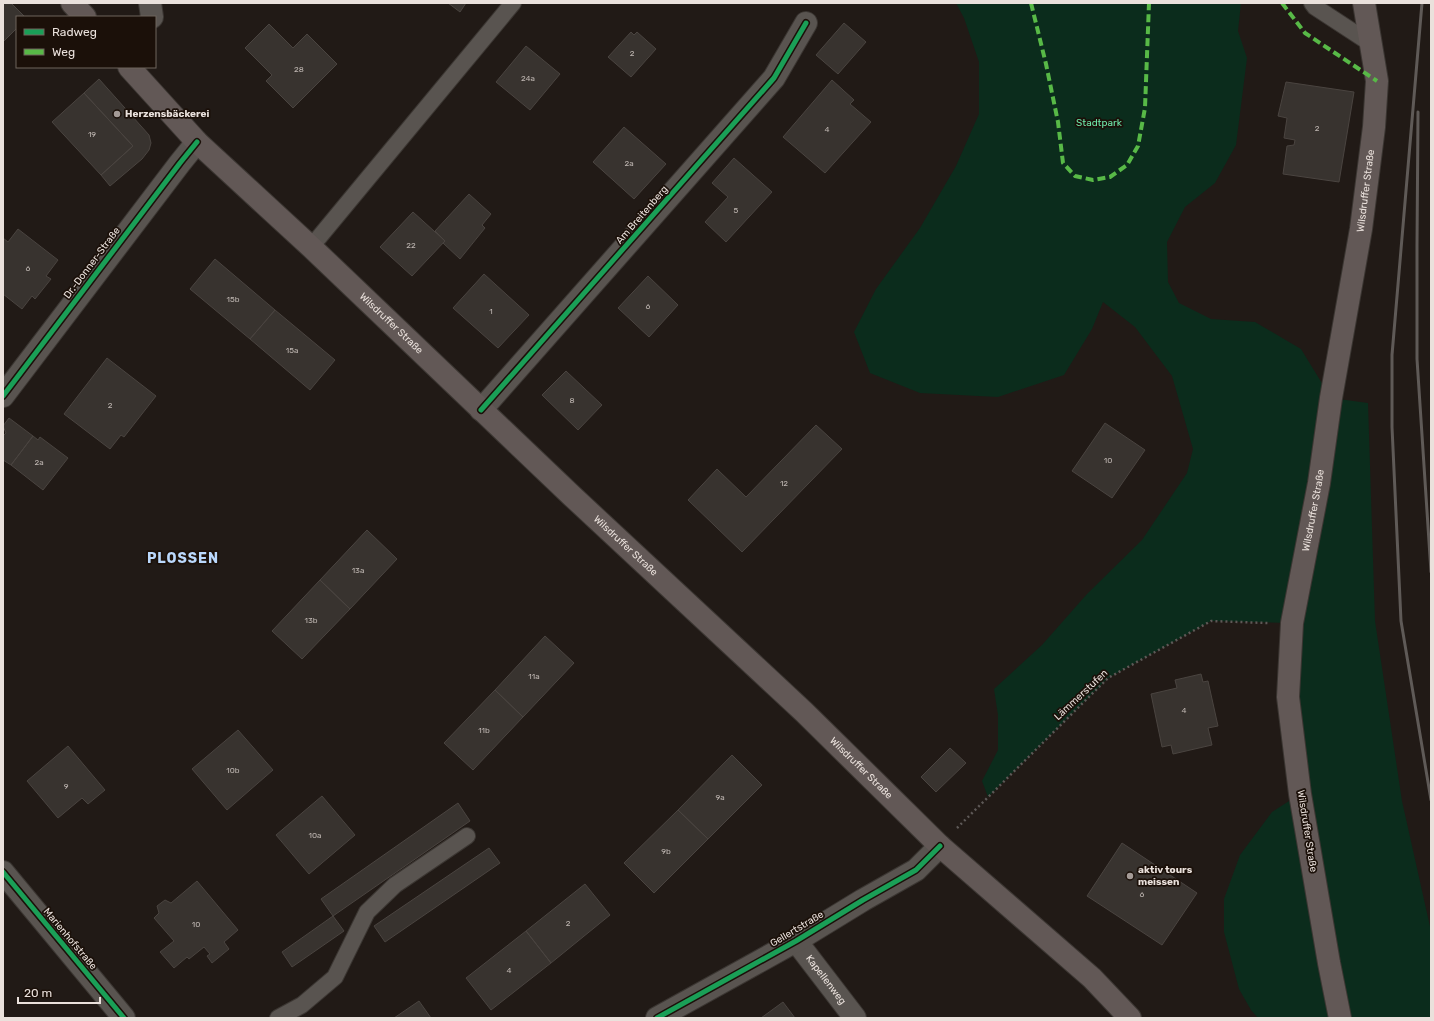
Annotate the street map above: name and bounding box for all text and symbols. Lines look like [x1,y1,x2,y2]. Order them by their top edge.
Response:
legend [16,16,156,68]
text: Radweg [52,25,97,39]
text: Weg [52,45,75,59]
house number: 2 [630,49,635,58]
house number: 28 [294,65,304,74]
house number: 24a [521,74,535,83]
place label: Herzensbäckerei [125,108,209,120]
marker: Herzensbäckerei [112,109,122,119]
park label: Stadtpark [1076,117,1123,129]
house number: 2 [1315,124,1320,133]
house number: 4 [825,125,830,134]
house number: 19 [88,130,96,139]
street label: Wilsdruffer Straße [1355,148,1377,233]
house number: 2a [624,159,634,168]
street label: Am Breitenberg [613,183,671,247]
house number: 5 [734,206,739,215]
street label: Dr.-Donner-Straße [61,225,123,301]
house number: 22 [406,241,416,250]
house number: 6 [26,264,31,273]
street label: Wilsdruffer Straße [357,290,426,357]
house number: 15b [227,295,240,304]
house number: 6 [646,302,651,311]
house number: 1 [489,307,493,316]
house number: 15a [286,346,298,355]
house number: 8 [569,396,575,405]
house number: 2 [108,401,113,410]
house number: 10 [1104,456,1112,465]
house number: 2a [34,458,44,467]
street label: Wilsdruffer Straße [1300,468,1327,552]
house number: 12 [780,479,788,488]
street label: Wilsdruffer Straße [591,513,660,579]
district label: PLOSSEN [147,550,219,567]
house number: 13a [352,566,364,575]
house number: 13b [305,616,318,625]
street label: Lämmerstufen [1052,667,1110,723]
house number: 11a [528,672,540,681]
house number: 4 [1182,706,1187,715]
house number: 11b [478,726,490,735]
street label: Wilsdruffer Straße [827,735,895,802]
house number: 10b [226,766,240,775]
house number: 9 [64,782,69,791]
street label: Wilsdruffer Straße [1295,789,1319,873]
house number: 9a [715,793,725,802]
house number: 10a [309,831,321,840]
house number: 9b [661,847,671,856]
place label: aktiv tours meissen [1138,864,1193,888]
marker: aktiv tours meissen [1125,871,1135,881]
house number: 6 [1140,890,1145,899]
street label: Marienhofstraße [41,906,99,973]
street label: Gellertstraße [768,908,826,950]
house number: 2 [566,919,571,928]
house number: 10 [192,920,200,929]
street label: Kapellenweg [803,953,849,1007]
house number: 4 [507,966,512,975]
scale bar [18,979,100,1005]
text: 20 m [24,986,52,1000]

